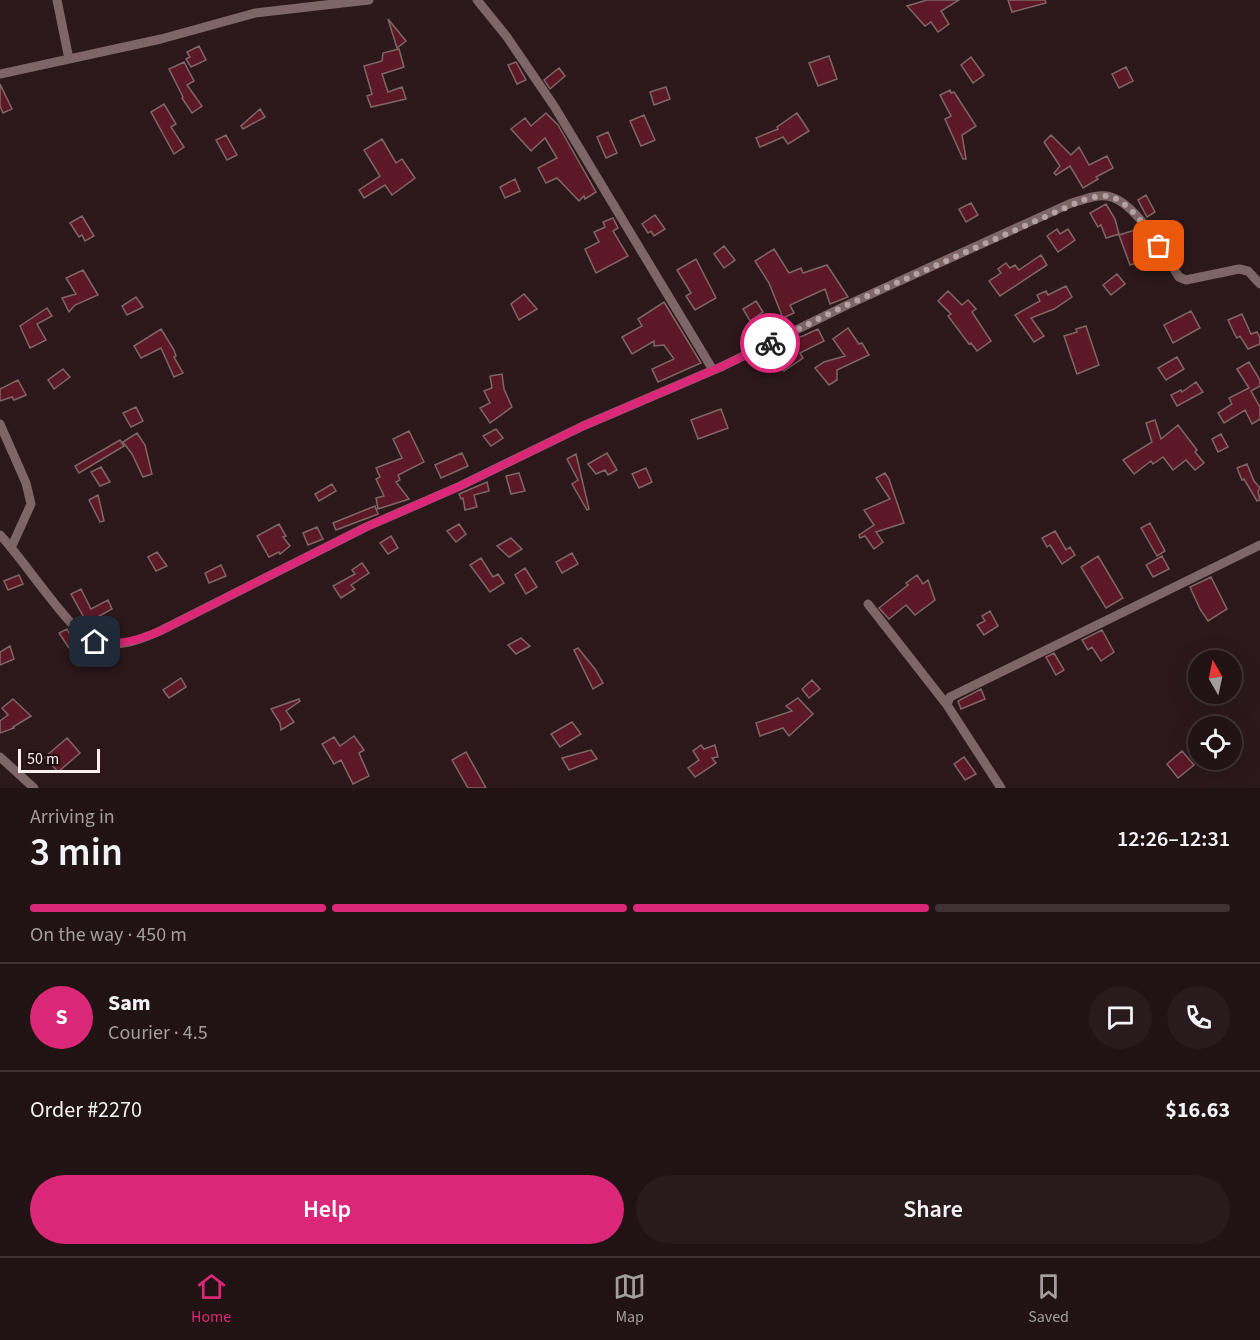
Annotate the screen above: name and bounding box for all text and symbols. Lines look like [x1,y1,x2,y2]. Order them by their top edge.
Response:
pin [1133,220,1184,271]
icon: bag [1142,229,1175,262]
courier [740,313,800,373]
icon: bike [754,327,787,360]
pin [69,616,120,667]
icon: home [78,625,111,658]
north arrow [1188,650,1242,704]
map controls [1188,650,1242,770]
button: locate [1188,716,1242,770]
scale bar [18,746,100,774]
text: 50 m [27,748,59,770]
text: Arriving in [30,803,115,831]
text: 12:26–12:31 [1117,823,1230,855]
text: 3 min [30,825,123,881]
text: On the way · 450 m [30,921,187,949]
button: chat [1089,986,1152,1049]
button: phone [1167,986,1230,1049]
text: Sam [108,987,151,1019]
text: S [55,1001,68,1033]
text: Courier · 4.5 [108,1019,208,1047]
text: Order #2270 [30,1094,142,1126]
text: $16.63 [1165,1094,1230,1126]
button: Help [30,1175,624,1244]
button: Share [636,1175,1230,1244]
tab: Home [191,1270,231,1328]
tab: Map [613,1270,646,1328]
tab: Saved [1028,1270,1069,1328]

